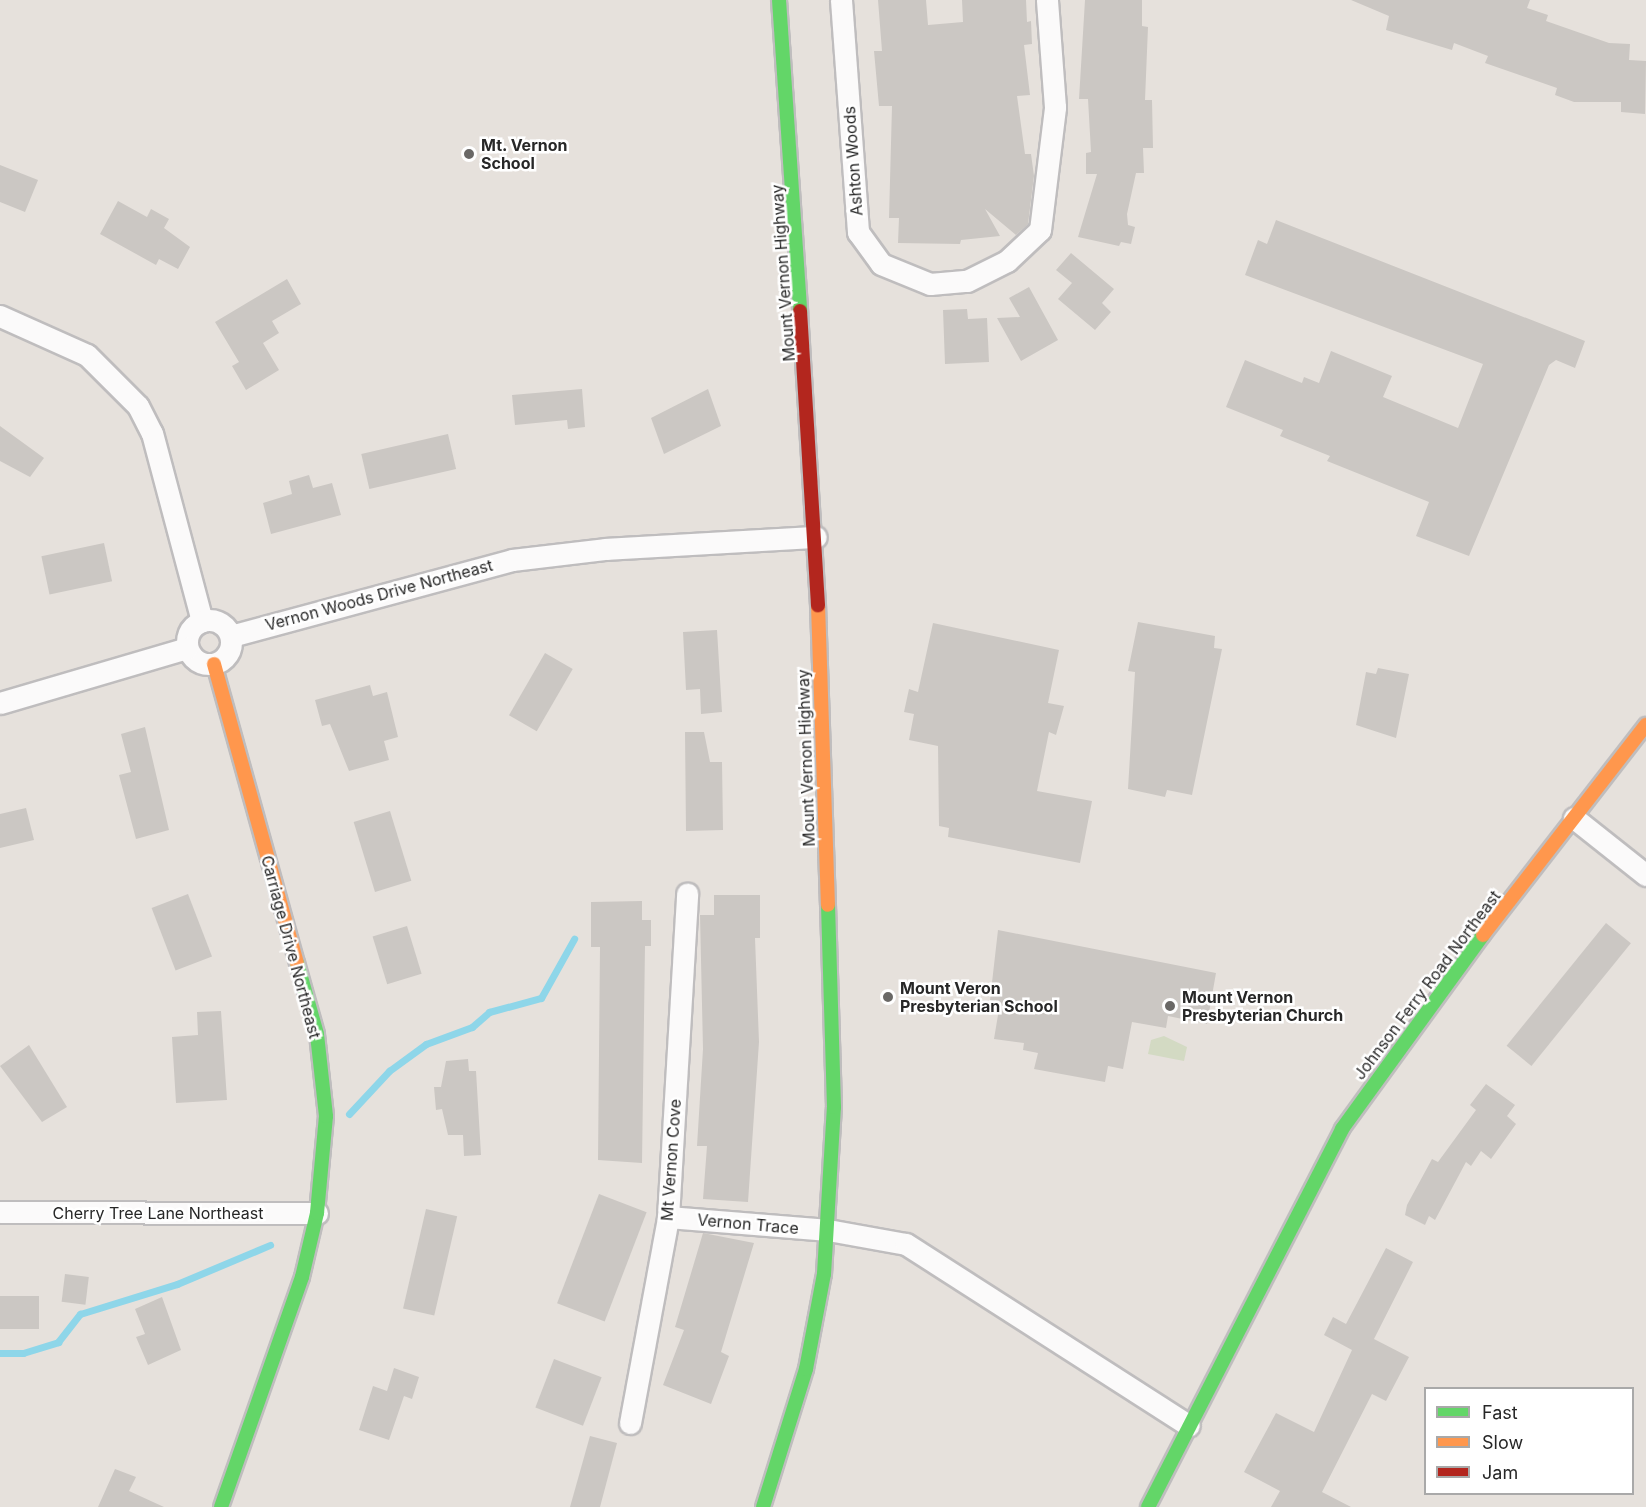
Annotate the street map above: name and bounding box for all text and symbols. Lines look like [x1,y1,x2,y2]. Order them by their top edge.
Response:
street label: Ashton Woods [840,105,866,217]
place label: Mt. Vernon School [481,135,568,173]
marker: Mt. Vernon School [462,147,476,161]
street label: Mount Vernon Highway [767,184,799,362]
street label: Vernon Woods Drive Northeast [263,555,495,635]
street label: Mount Vernon Highway [793,669,819,847]
street label: Carriage Drive Northeast [257,853,325,1041]
street label: Johnson Ferry Road Northeast [1350,887,1504,1083]
place label: Mount Veron Presbyterian School [900,978,1058,1016]
place label: Mount Vernon Presbyterian Church [1182,987,1343,1025]
marker: Mount Veron Presbyterian School [881,990,895,1004]
marker: Mount Vernon Presbyterian Church [1163,999,1177,1013]
street label: Mt Vernon Cove [657,1098,685,1222]
street label: Cherry Tree Lane Northeast [53,1203,263,1223]
street label: Vernon Trace [696,1210,800,1238]
legend [1424,1387,1634,1495]
text: Fast [1482,1402,1518,1423]
text: Slow [1482,1432,1523,1453]
text: Jam [1482,1462,1518,1483]

